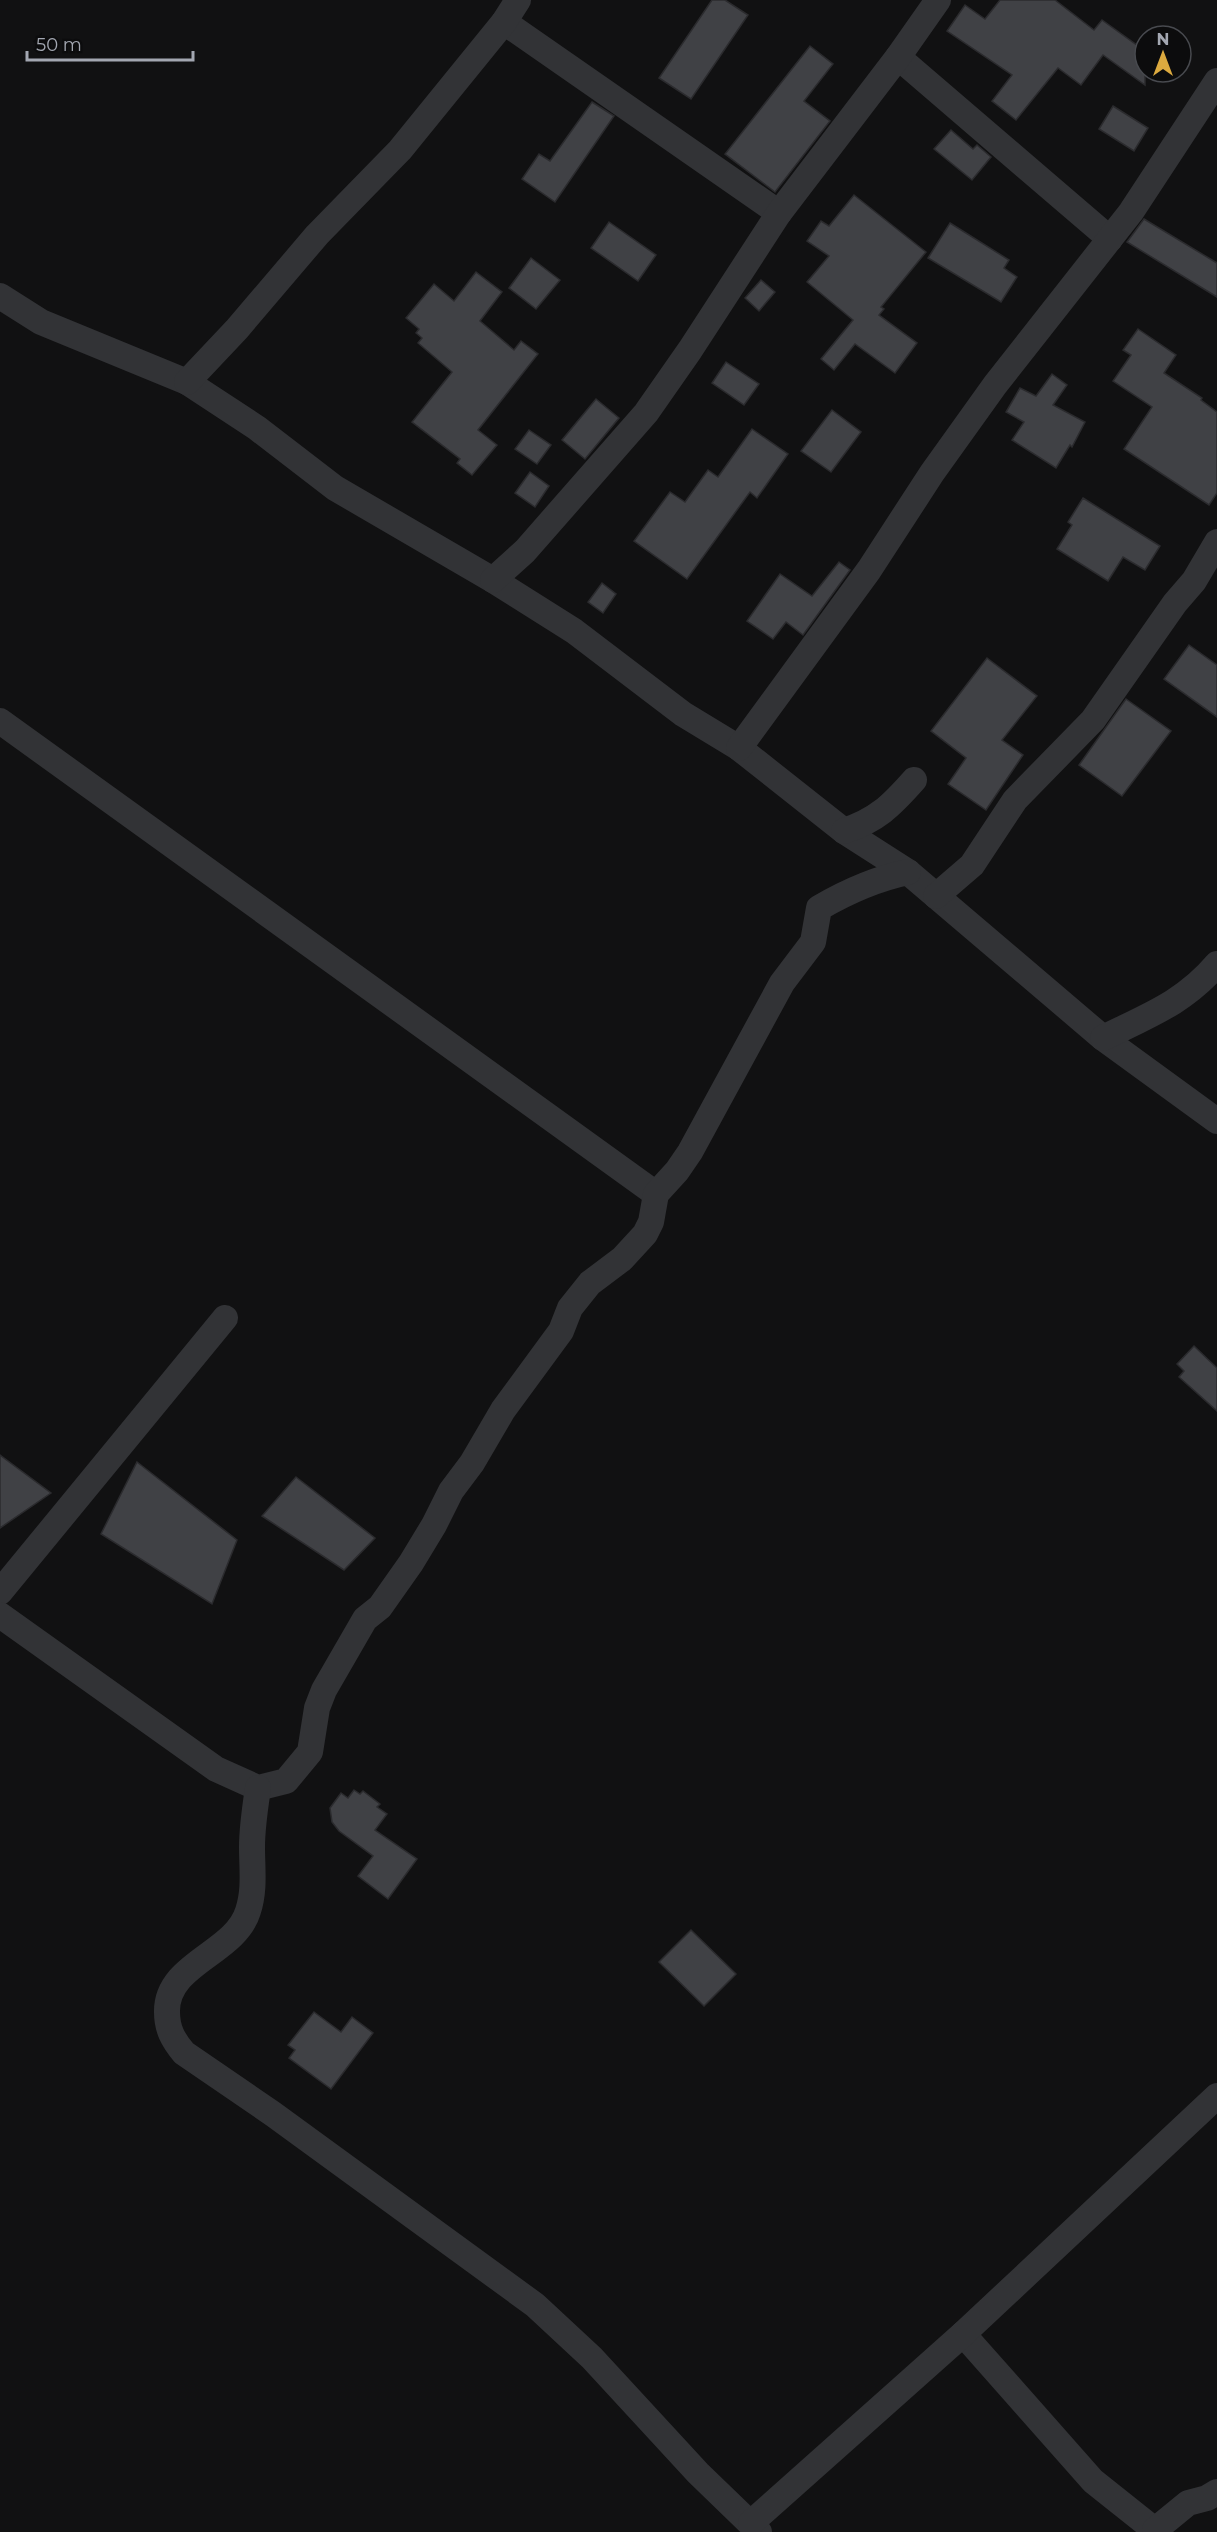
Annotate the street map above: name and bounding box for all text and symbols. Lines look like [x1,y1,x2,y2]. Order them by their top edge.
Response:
scale bar [27,24,194,62]
north arrow [1133,24,1193,84]
text: N [1157,30,1169,49]
text: 50 m [36,34,82,56]

